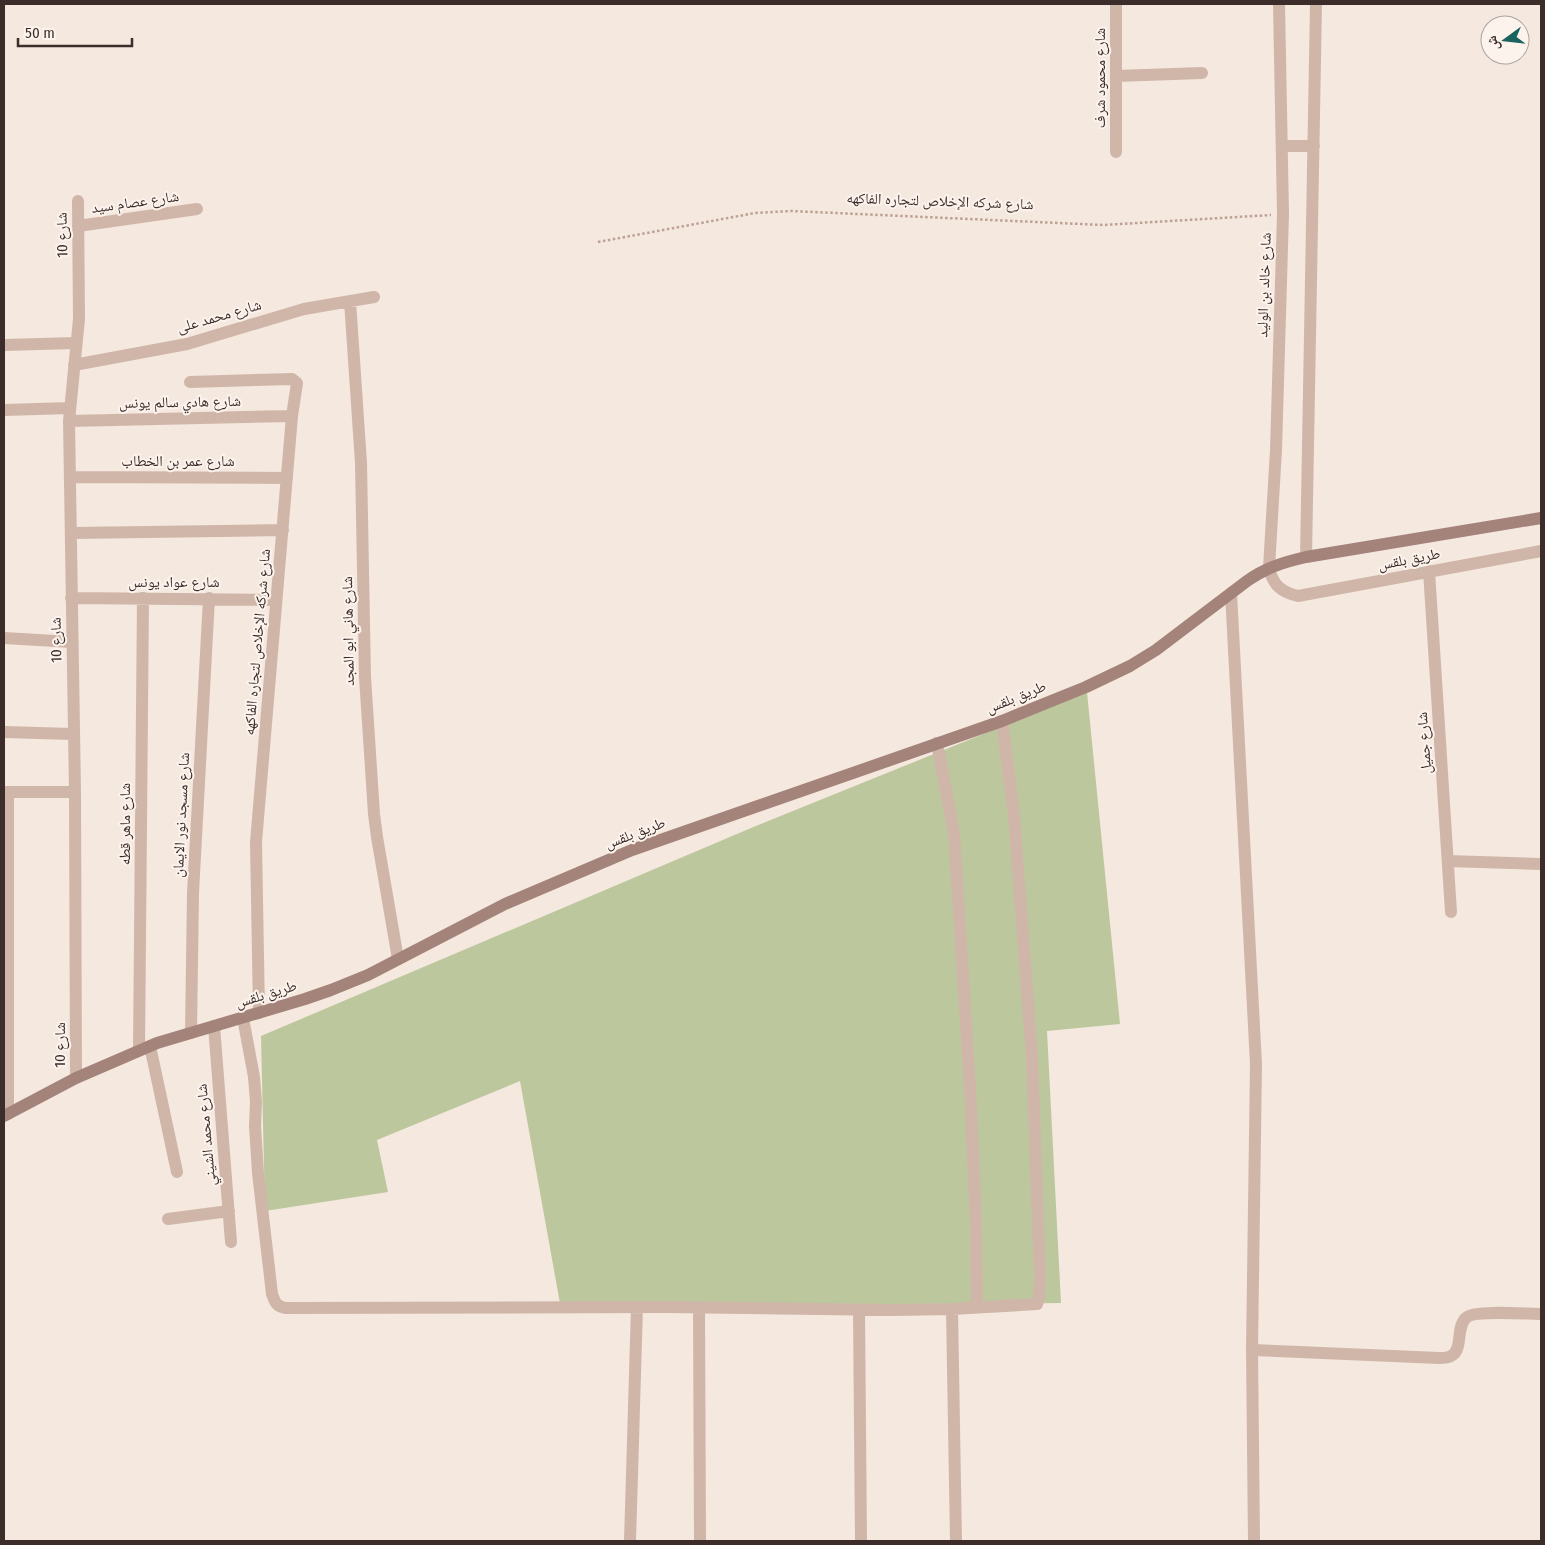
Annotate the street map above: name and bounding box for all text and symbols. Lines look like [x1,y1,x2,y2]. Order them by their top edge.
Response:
scale bar [18,15,131,47]
north arrow [1480,15,1530,65]
text: 50 m [25,24,55,42]
street label: شارع محمود شرف [1091,28,1110,128]
text: ش [1483,34,1503,53]
street label: شارع عصام سيد [90,187,180,218]
street label: شارع شركه الإخلاص لتجاره الفاكهه [846,189,1034,214]
street label: شارع 10 [53,212,72,258]
street label: شارع خالد بن الوليد [1253,232,1276,338]
street label: شارع محمد على [175,295,264,338]
street label: شارع هادي سالم يونس [119,392,241,415]
street label: شارع عمر بن الخطاب [121,452,235,471]
street label: طريق بلقس [1376,544,1442,575]
street label: شارع شركه الإخلاص لتجاره الفاكهه [240,548,275,736]
street label: شارع عواد يونس [128,573,220,592]
street label: شارع هاني ابو المجد [338,576,361,686]
street label: شارع 10 [47,617,66,663]
street label: طريق بلقس [983,677,1049,718]
street label: شارع جميل [1413,711,1436,775]
street label: شارع مسجد نور الايمان [169,752,194,878]
street label: شارع ماهر قطه [116,783,135,865]
street label: طريق بلقس [602,813,668,854]
street label: طريق بلقس [233,976,299,1013]
street label: شارع 10 [51,1022,70,1068]
street label: شارع محمد الشيني [193,1083,222,1187]

